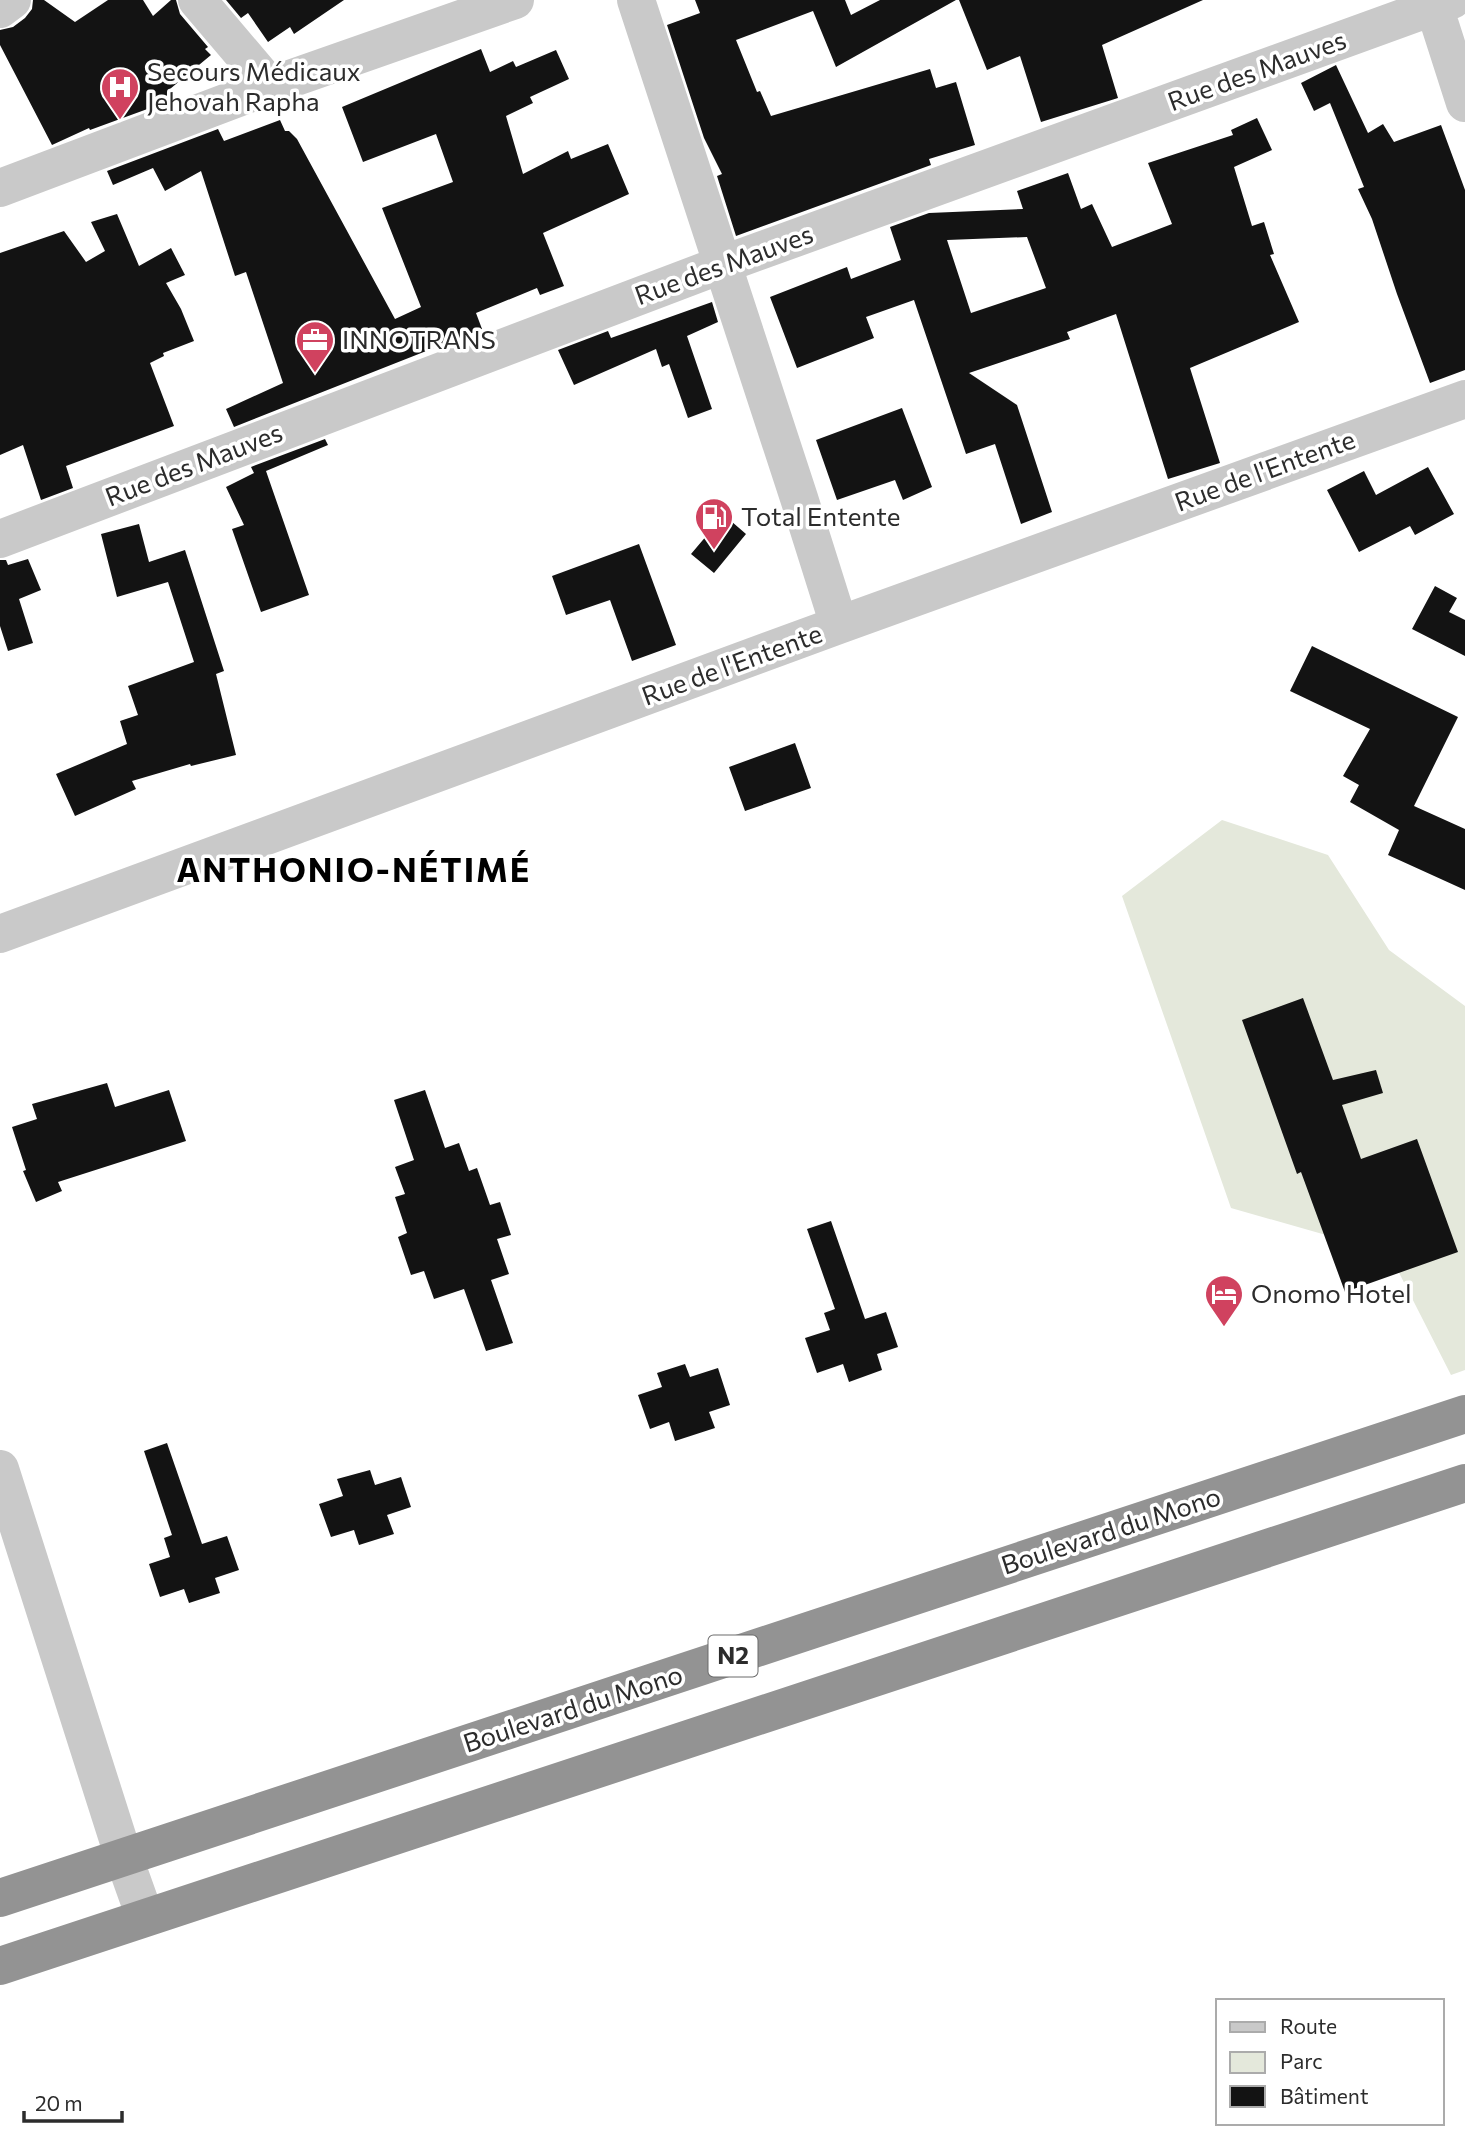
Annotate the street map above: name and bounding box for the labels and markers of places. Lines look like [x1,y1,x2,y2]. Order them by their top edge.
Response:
place label: Secours Médicaux Jehovah Rapha [147,55,361,116]
hospital icon: Secours Médicaux Jehovah Rapha [99,66,141,121]
office icon: INNOTRANS [294,319,336,374]
place label: INNOTRANS [342,323,496,354]
fuel station icon: Total Entente [693,496,735,551]
place label: Total Entente [741,500,900,531]
hotel icon: Onomo Hotel [1203,1273,1245,1328]
place label: Onomo Hotel [1251,1277,1412,1308]

